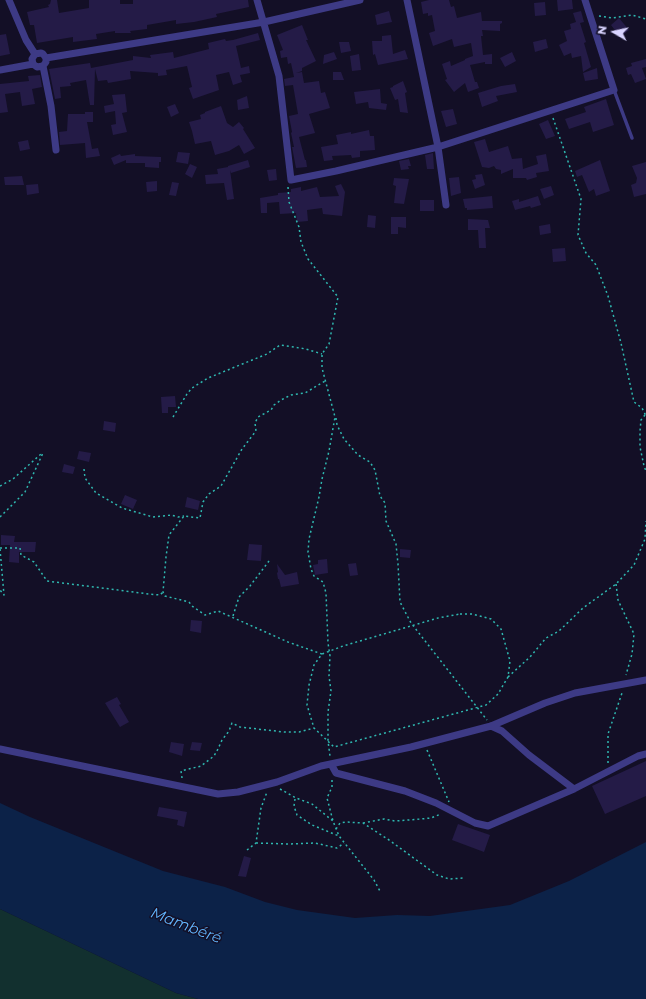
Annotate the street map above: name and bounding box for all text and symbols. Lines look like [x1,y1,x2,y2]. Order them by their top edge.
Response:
north arrow [594,12,634,52]
text: N [595,25,610,36]
water label: Mambéré [148,904,224,948]

